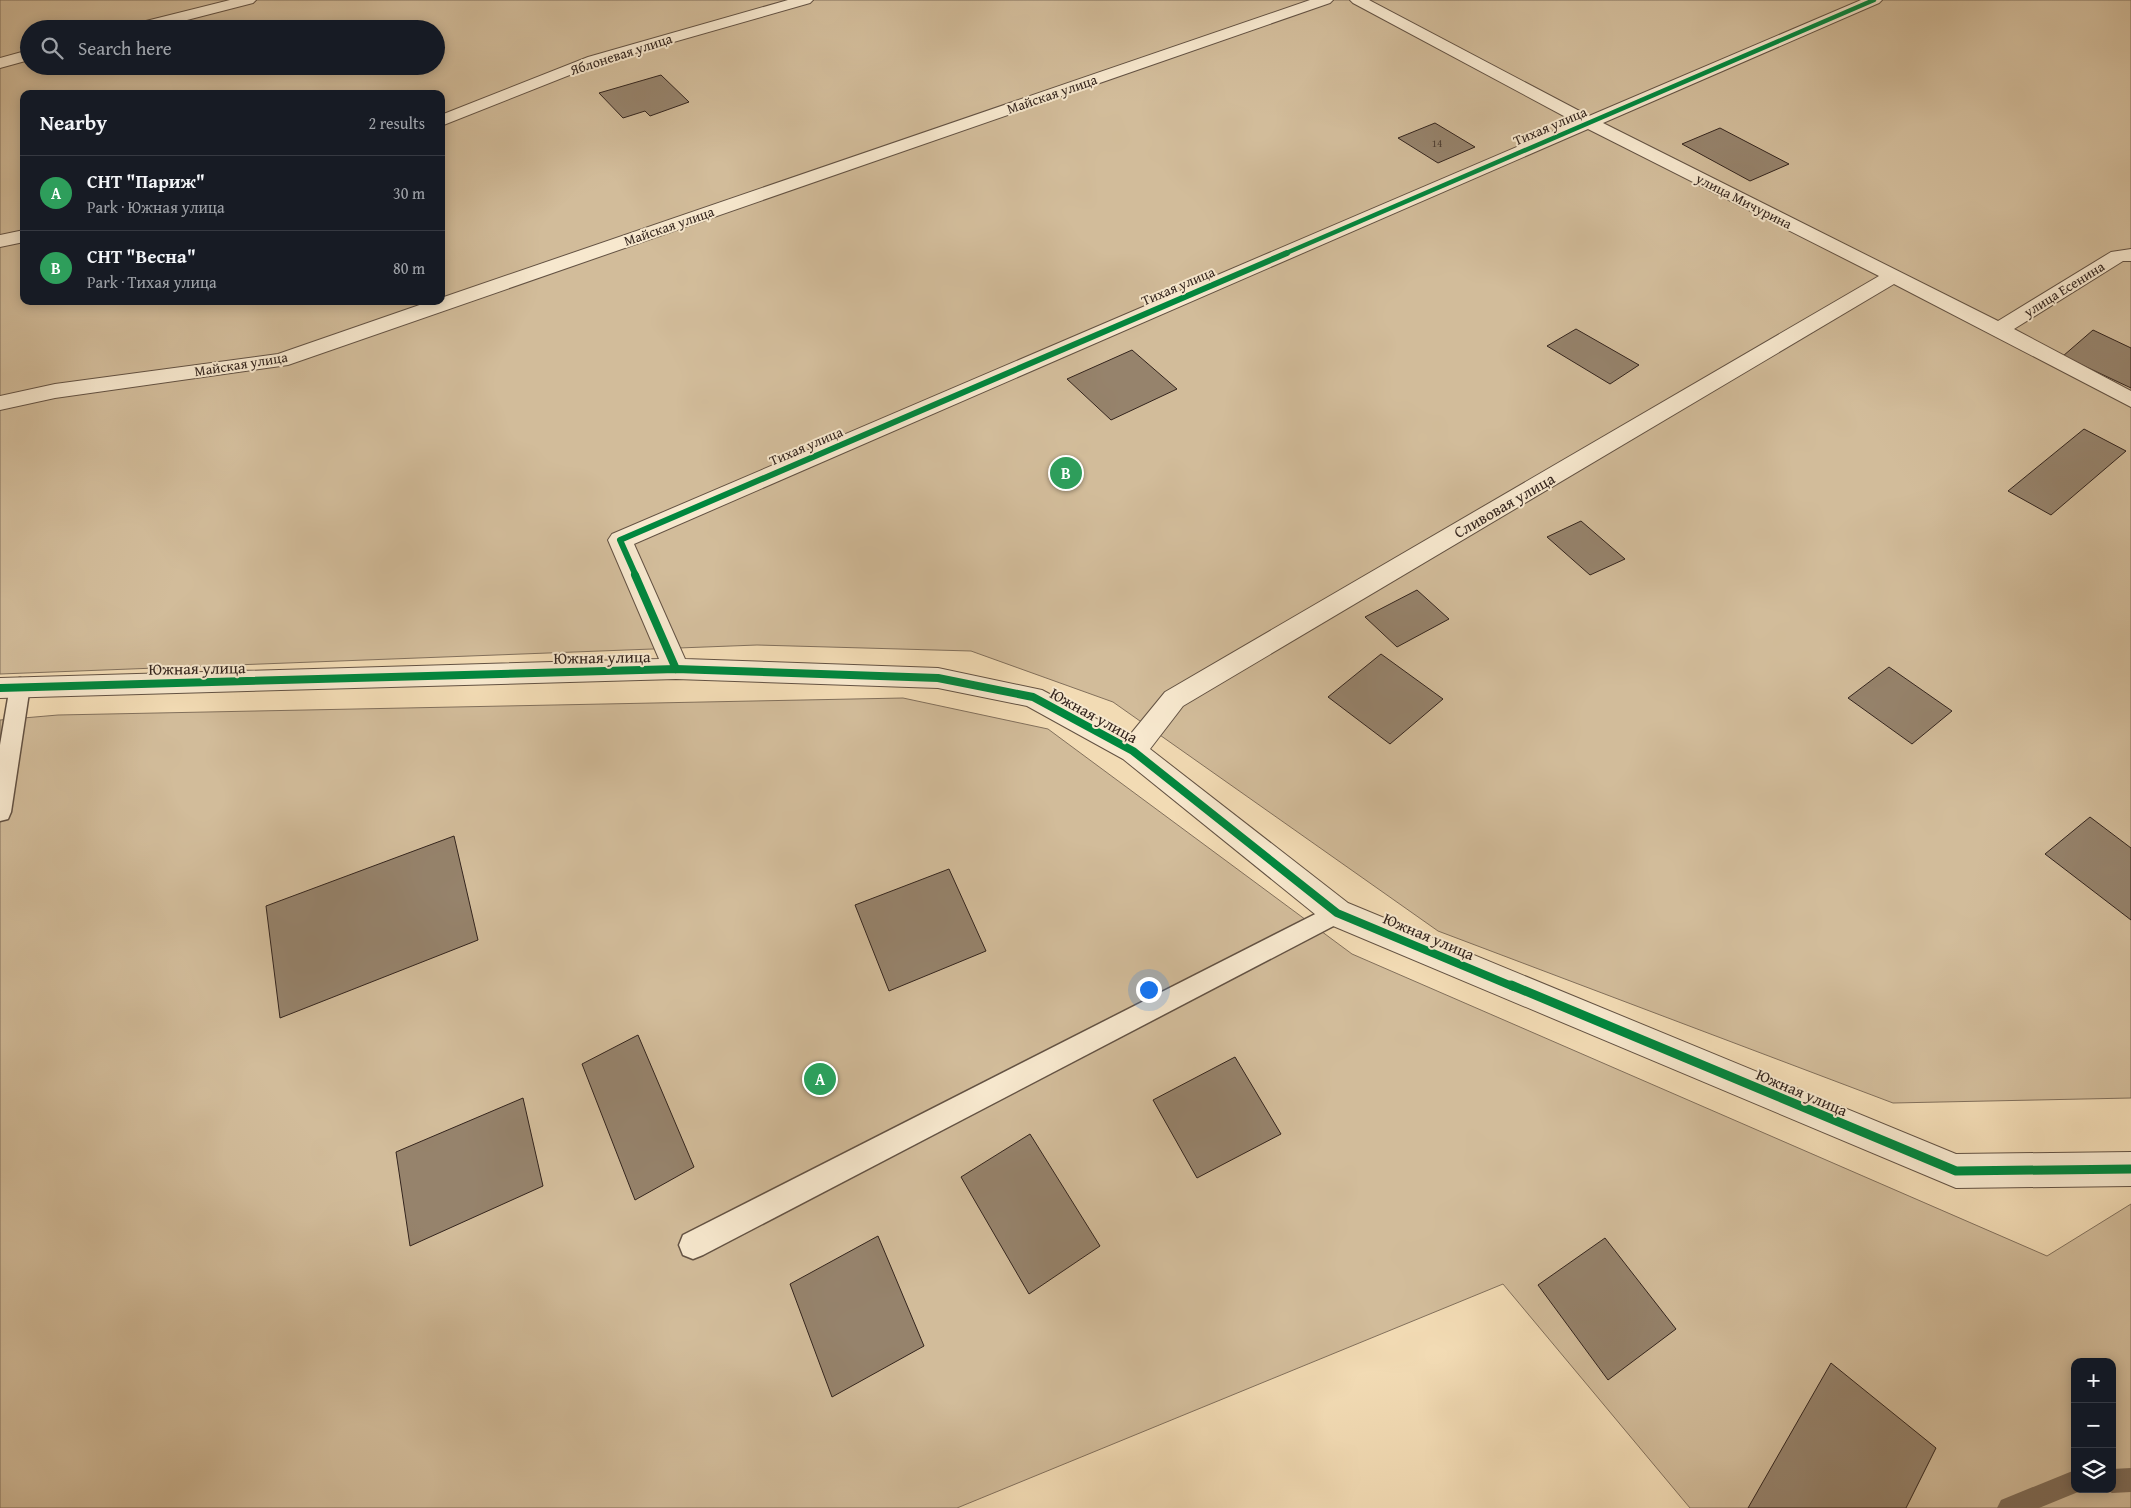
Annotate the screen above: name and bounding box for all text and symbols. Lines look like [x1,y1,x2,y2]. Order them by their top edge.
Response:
search box [20,20,445,75]
street label: Яблоневая улица [566,28,675,80]
icon: search [38,34,66,62]
text: Search here [78,34,172,62]
street label: Майская улица [1004,69,1100,119]
street label: Тихая улица [1510,101,1590,150]
text: Nearby [40,107,107,138]
text: 2 results [368,111,425,135]
house number: 14 [1432,135,1442,151]
text: СНТ "Париж" [87,167,205,195]
street label: улица Мичурина [1692,168,1796,234]
text: A [51,181,61,205]
text: 30 m [393,181,425,205]
text: Park · Южная улица [87,195,225,219]
street label: Майская улица [621,201,717,251]
text: СНТ "Весна" [87,242,196,270]
text: B [51,256,61,280]
text: 80 m [393,256,425,280]
street label: улица Есенина [2019,256,2109,322]
street label: Тихая улица [1138,261,1218,310]
text: Park · Тихая улица [87,270,217,294]
street label: Майская улица [193,347,289,381]
street label: Тихая улица [766,421,846,470]
pin: B [1050,454,1082,492]
street label: Сливовая улица [1449,466,1559,544]
street label: Южная улица [553,644,651,670]
street label: Южная улица [148,655,246,681]
street label: Южная улица [1046,681,1143,749]
street label: Южная улица [1380,906,1479,966]
your location [1136,977,1162,1003]
pin: A [804,1060,836,1098]
street label: Южная улица [1753,1062,1852,1122]
map controls [2071,1358,2116,1493]
button: + [2071,1358,2116,1403]
button: − [2071,1403,2116,1448]
button: layers [2071,1448,2116,1493]

